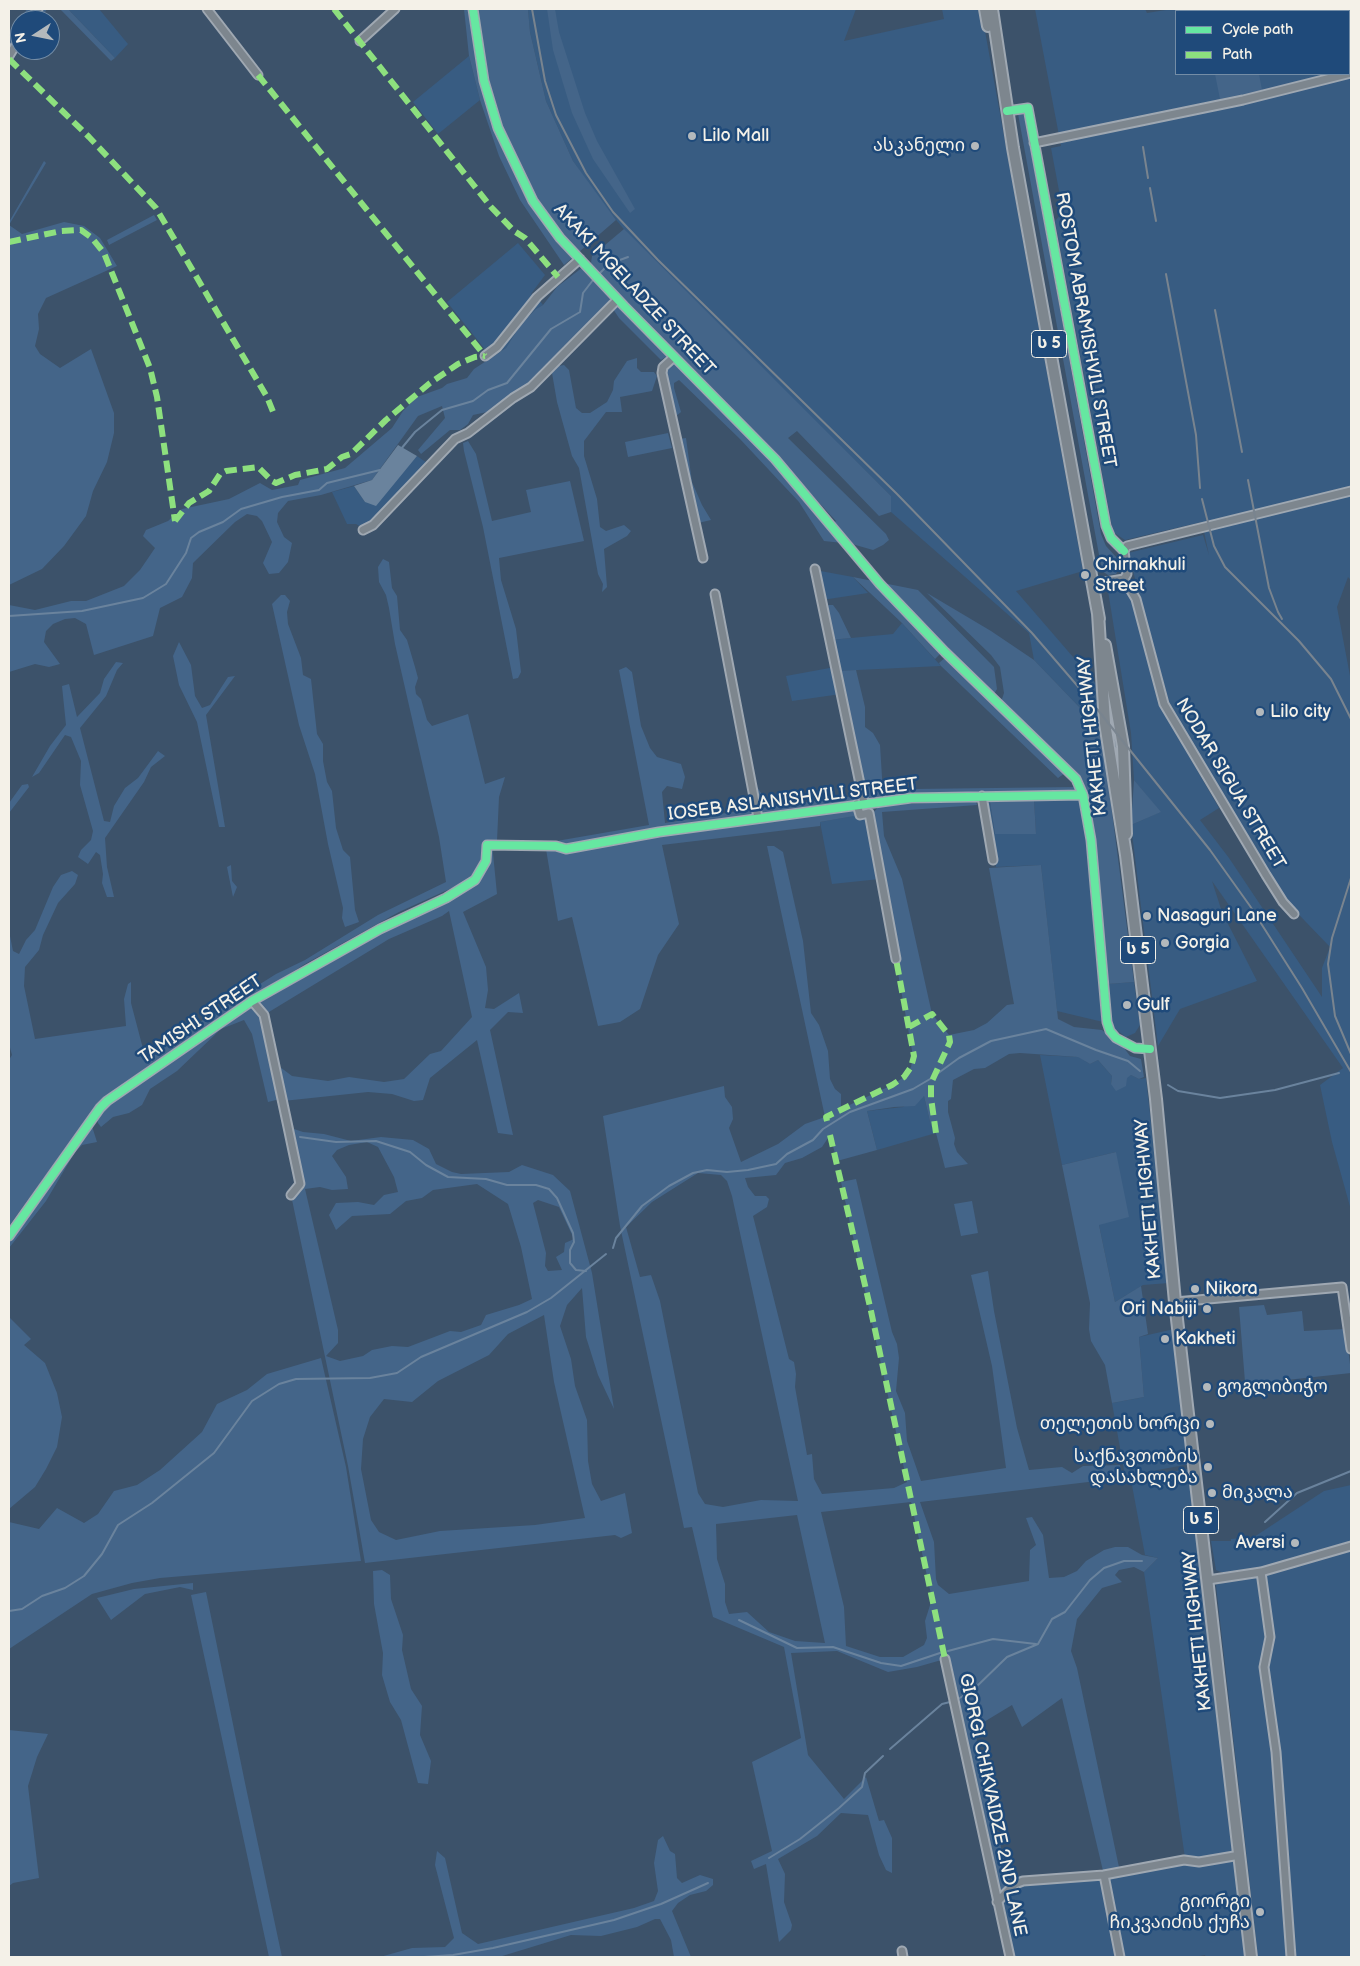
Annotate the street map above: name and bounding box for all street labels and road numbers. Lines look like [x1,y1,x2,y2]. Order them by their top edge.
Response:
street label: ROSTOM ABRAMISHVILI STREET [1050,191,1120,469]
street label: AKAKI MGELADZE STREET [549,200,719,380]
road number: ს 5 [1032,330,1066,358]
street label: KAKHETI HIGHWAY [1074,655,1112,817]
street label: NODAR SIGUA STREET [1170,695,1290,873]
street label: IOSEB ASLANISHVILI STREET [667,774,919,826]
road number: ს 5 [1120,936,1156,964]
street label: TAMISHI STREET [135,971,267,1069]
street label: KAKHETI HIGHWAY [1131,1118,1167,1280]
road number: ს 5 [1184,1506,1218,1534]
street label: KAKHETI HIGHWAY [1179,1550,1217,1712]
street label: GIORGI CHIKVAIDZE 2ND LANE [954,1672,1030,1938]

